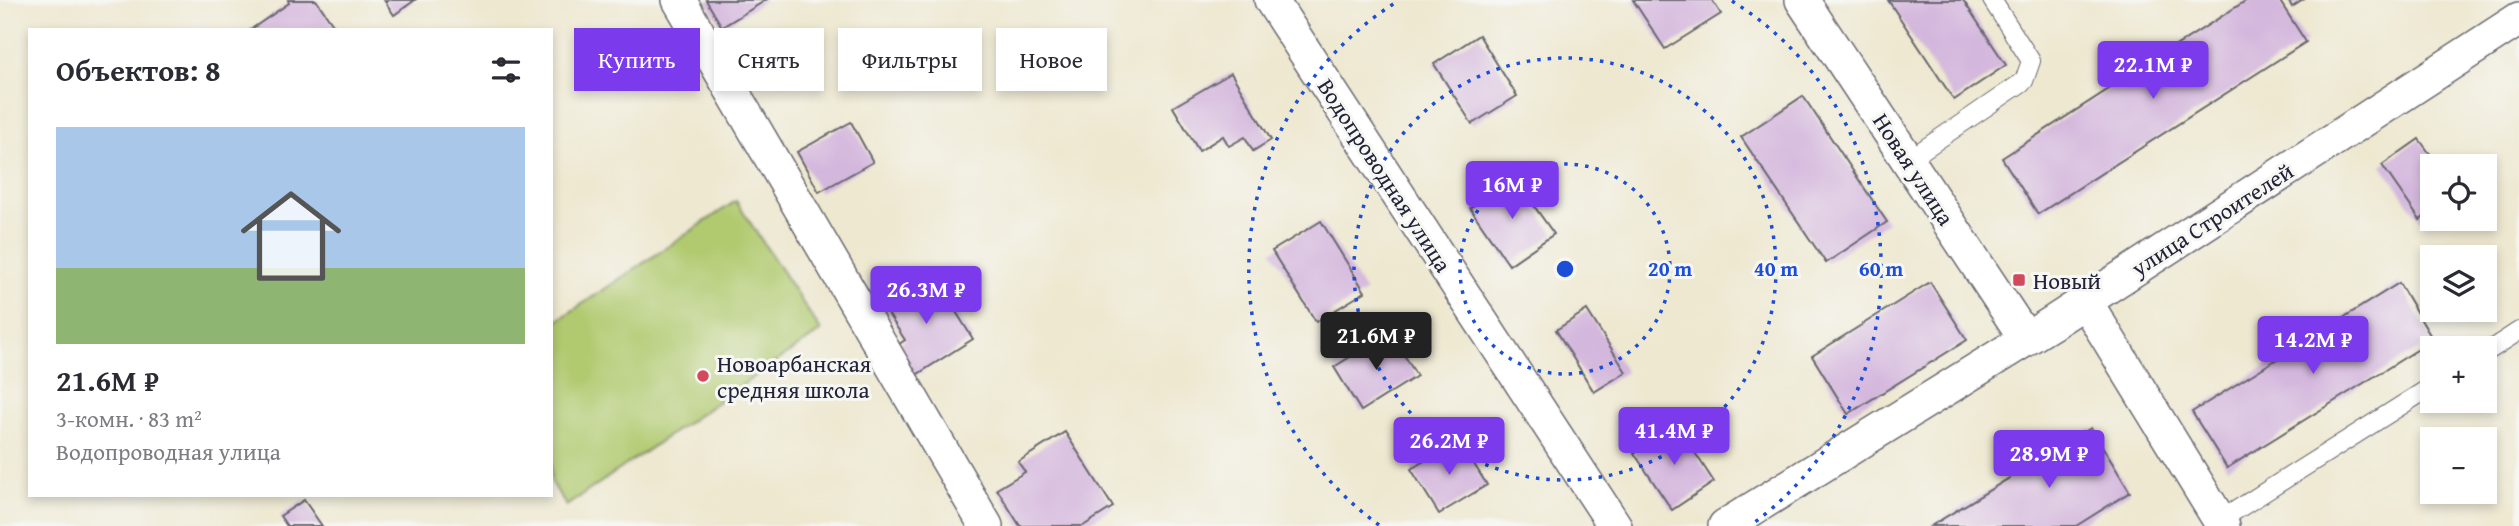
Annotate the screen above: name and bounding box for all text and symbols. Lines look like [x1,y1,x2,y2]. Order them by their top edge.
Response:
chip: Купить [574,28,700,91]
chip: Снять [714,28,824,91]
chip: Фильтры [838,28,982,91]
chip: Новое [996,28,1107,91]
pin: 22.1M ₽ [2088,42,2218,101]
text: 22.1M ₽ [2113,47,2193,80]
text: Объектов: 8 [56,48,220,92]
icon: filters [487,51,525,89]
street label: Водопроводная улица [1310,72,1460,278]
street label: Новая улица [1865,106,1963,232]
street label: улица Строителей [2124,154,2300,284]
map controls [2420,154,2497,504]
button: locate [2420,154,2497,231]
pin: 16M ₽ [1463,162,1561,221]
text: 16M ₽ [1482,167,1542,200]
icon: home [228,173,354,299]
button: layers [2420,245,2497,322]
text: 20 m [1648,253,1692,284]
text: 40 m [1754,253,1798,284]
text: 60 m [1859,253,1903,284]
centre of rings [1553,257,1577,281]
place label: Новый [2033,264,2101,297]
pin: 26.3M ₽ [861,266,991,326]
text: 26.3M ₽ [886,272,966,305]
marker: Новый [2011,272,2027,288]
pin: 21.6M ₽ [1311,312,1441,372]
pin: 14.2M ₽ [2248,316,2378,376]
text: 21.6M ₽ [1336,318,1416,351]
text: 14.2M ₽ [2273,322,2353,355]
button: + [2420,336,2497,413]
place label: Новоарбанская средняя школа [717,347,872,406]
text: 21.6M ₽ [56,358,159,402]
marker: Новоарбанская средняя школа [695,368,711,384]
text: 3-комн. · 83 m² [56,402,202,435]
pin: 41.4M ₽ [1609,407,1739,467]
text: 41.4M ₽ [1634,413,1714,446]
pin: 26.2M ₽ [1384,418,1514,477]
text: 26.2M ₽ [1409,423,1489,456]
button: − [2420,427,2497,504]
pin: 28.9M ₽ [1984,430,2114,490]
text: Водопроводная улица [56,435,281,468]
text: 28.9M ₽ [2009,436,2089,469]

